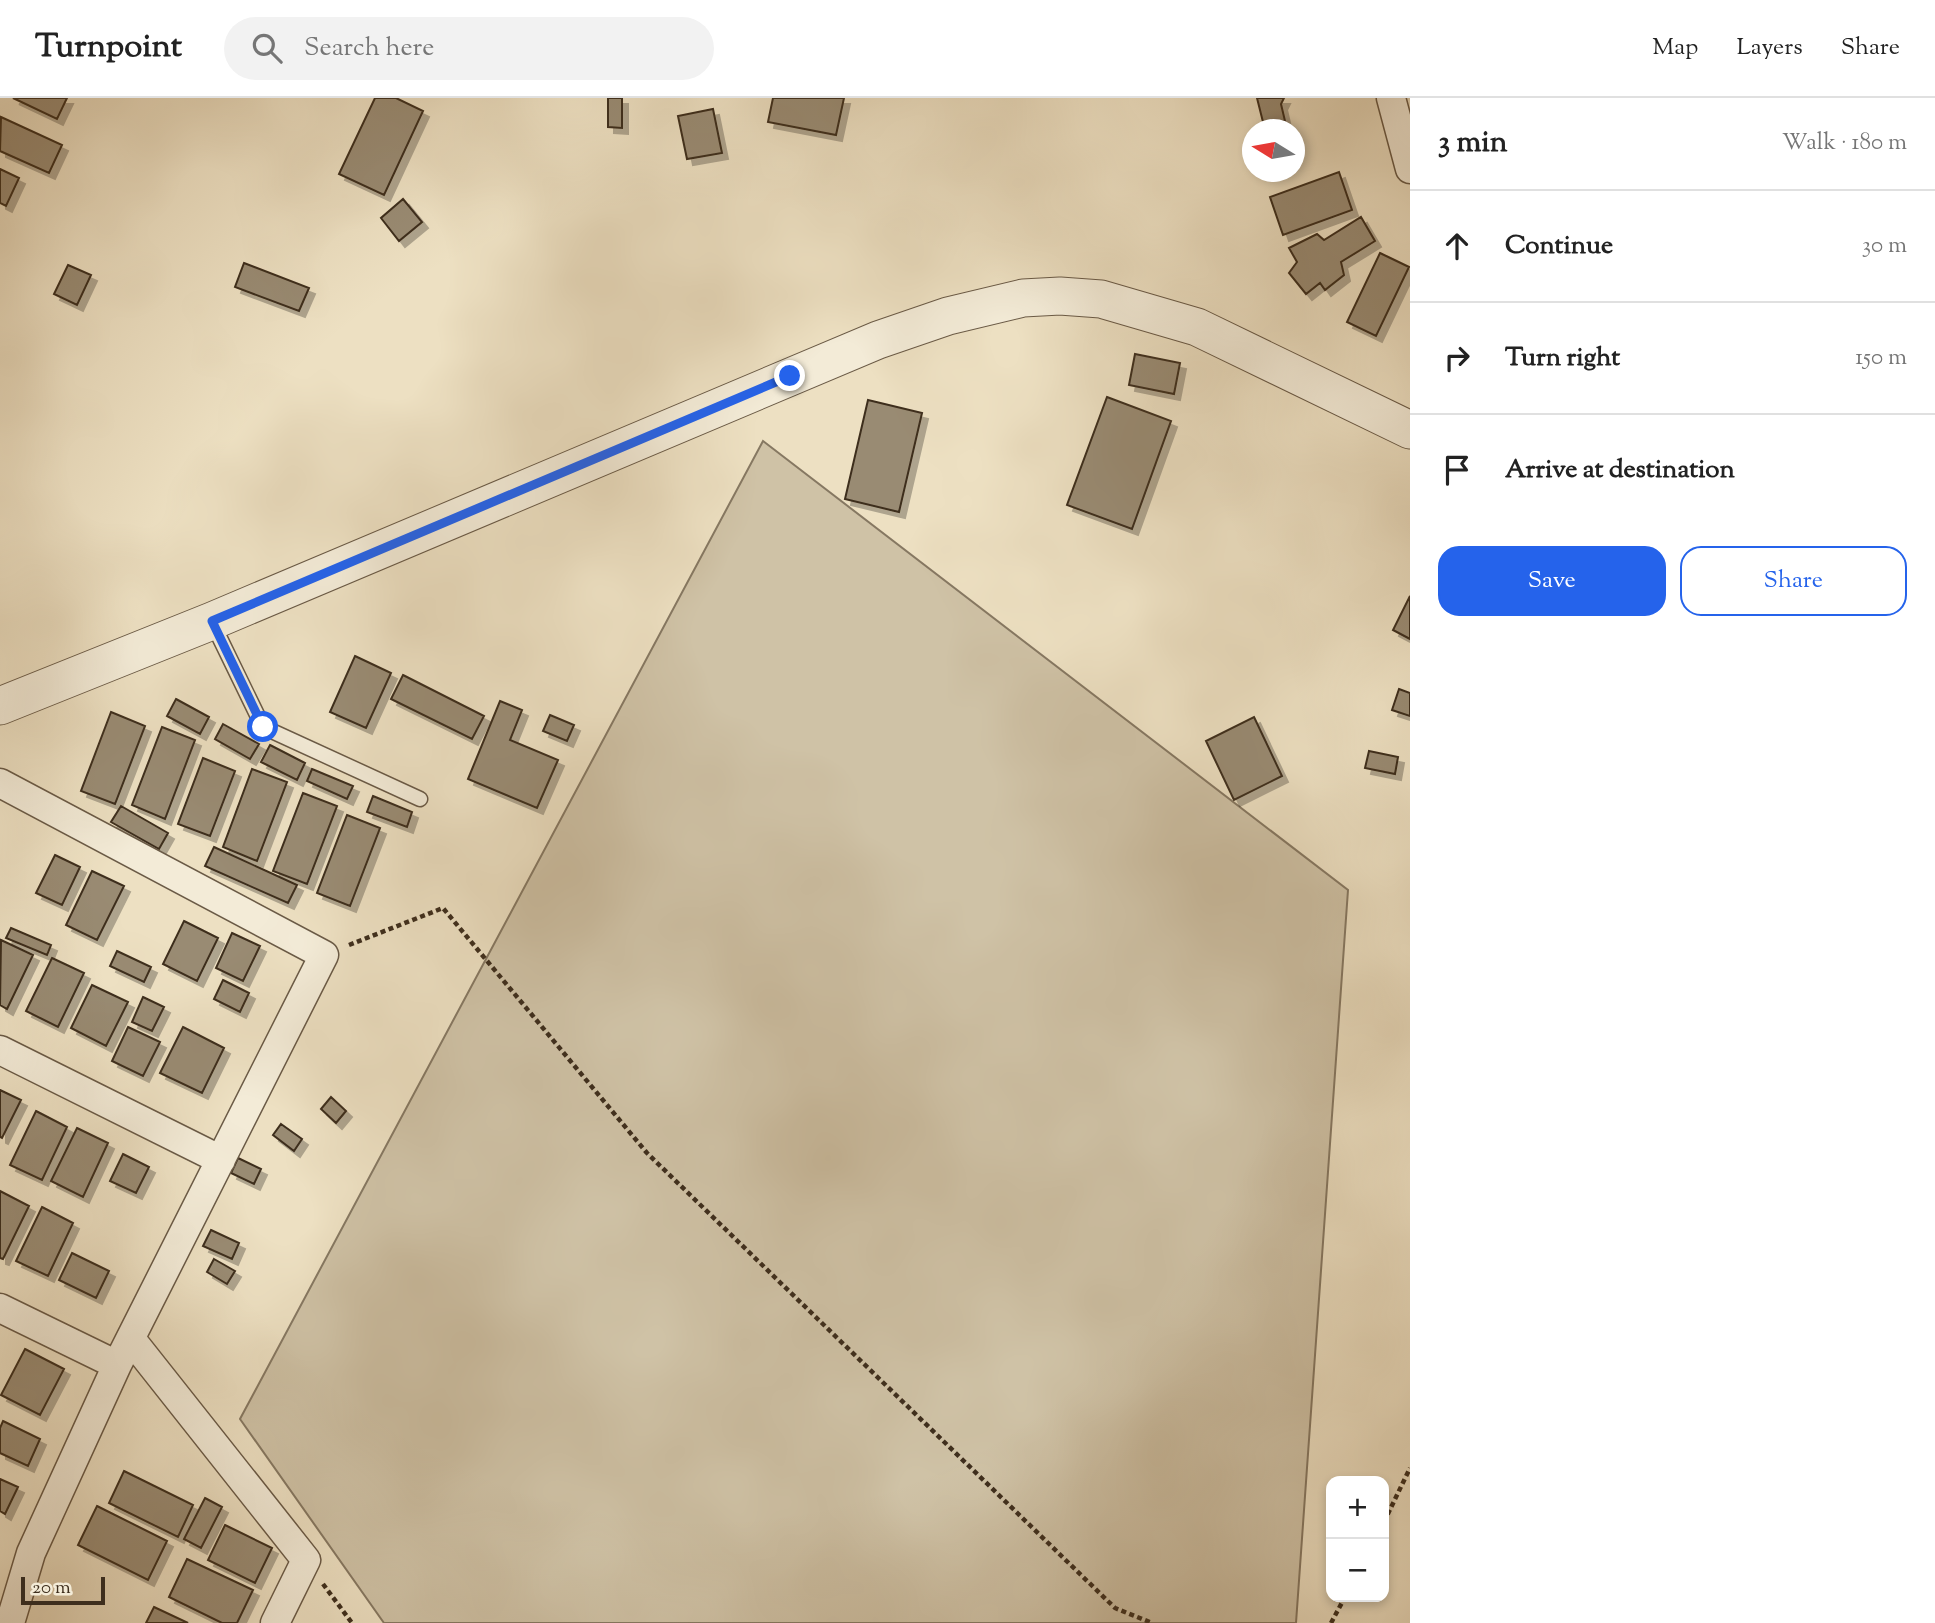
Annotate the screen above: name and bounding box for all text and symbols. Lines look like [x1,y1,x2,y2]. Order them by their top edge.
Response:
search box [224,17,714,80]
text: Turnpoint [35,24,182,72]
icon: search [248,29,286,67]
text: Search here [304,30,434,67]
text: Map [1652,31,1698,65]
text: Layers [1736,31,1803,65]
text: Share [1841,31,1900,65]
north arrow [1242,119,1305,182]
text: 3 min [1438,122,1508,165]
text: Walk · 180 m [1782,127,1907,160]
icon: ahead [1438,227,1476,265]
text: Continue [1505,228,1613,265]
text: 30 m [1862,230,1907,263]
icon: right [1438,339,1476,377]
text: Turn right [1505,340,1620,377]
text: 150 m [1855,342,1907,375]
route end [774,360,805,391]
icon: arrive [1438,451,1476,489]
text: Arrive at destination [1505,452,1735,489]
button: Save [1438,546,1666,616]
button: Share [1680,546,1907,616]
route start [247,711,278,742]
map controls [1326,1476,1389,1602]
button: + [1326,1476,1389,1539]
button: − [1326,1539,1389,1602]
scale bar [21,1574,105,1606]
text: 20 m [32,1575,71,1602]

